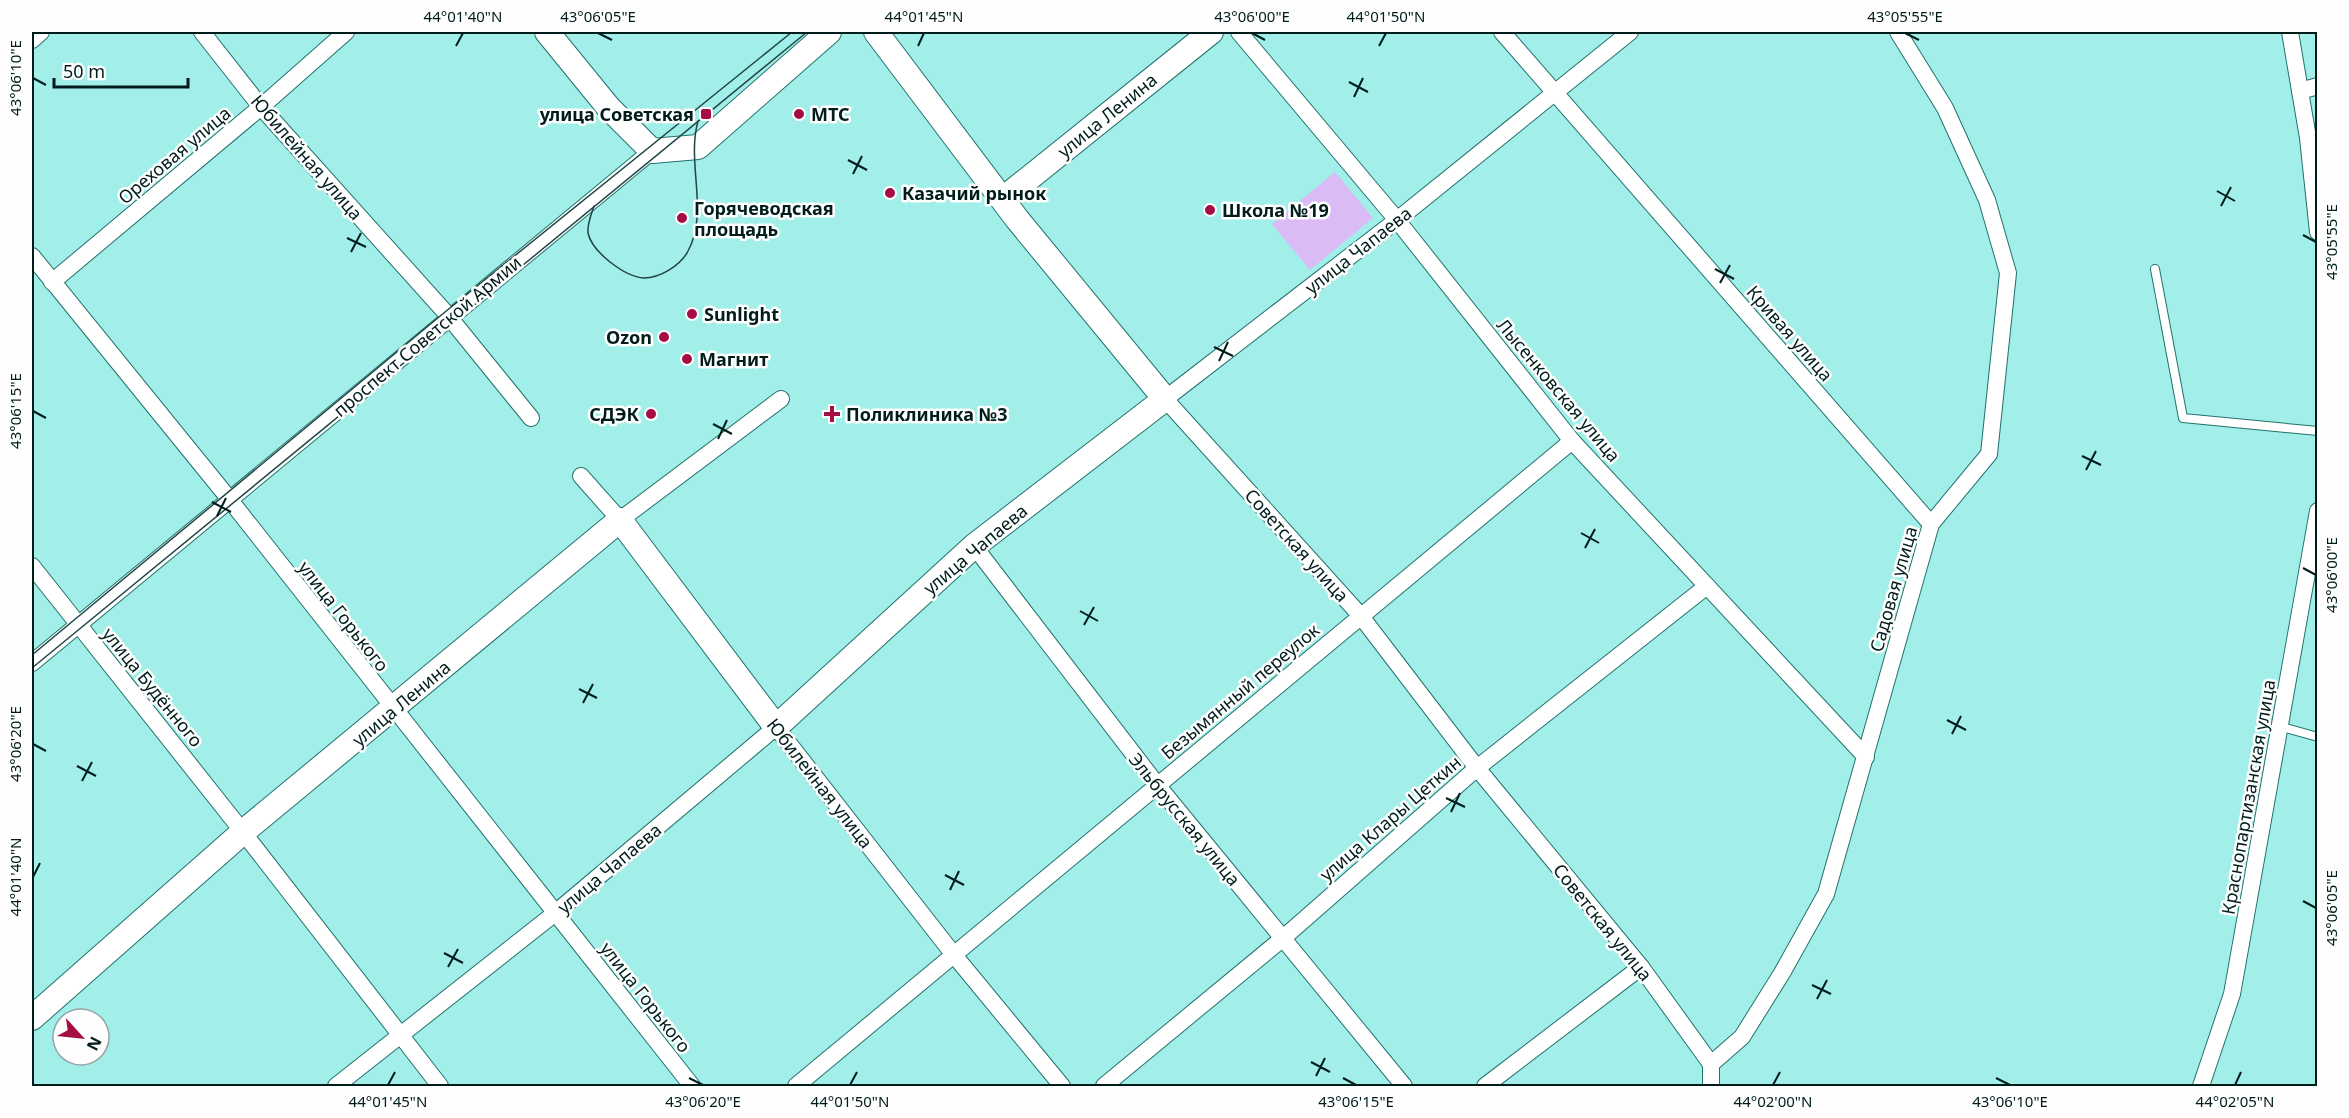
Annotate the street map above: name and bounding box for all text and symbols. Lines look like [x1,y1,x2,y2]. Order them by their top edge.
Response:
text: 44°01'40"N [424,6,502,26]
text: 43°06'05"E [560,6,636,26]
text: 44°01'45"N [885,6,963,26]
text: 43°06'00"E [1214,6,1290,26]
text: 44°01'50"N [1347,6,1425,26]
text: 43°05'55"E [1867,6,1943,26]
text: 43°06'10"E [5,40,25,116]
scale bar [54,51,188,89]
text: 50 m [63,59,105,83]
street label: улица Ленина [1052,67,1162,163]
street label: Юбилейная улица [246,89,368,225]
street label: Ореховая улица [113,101,235,209]
place label: улица Советская [539,102,694,126]
place label: МТС [811,102,850,126]
marker: улица Советская [699,107,713,121]
marker: МТС [792,107,806,121]
place label: Казачий рынок [902,181,1046,205]
marker: Казачий рынок [883,186,897,200]
place label: Горячеводская площадь [694,196,834,241]
place label: Школа №19 [1222,198,1329,222]
street label: улица Чапаева [1300,201,1416,299]
marker: Школа №19 [1203,203,1217,217]
text: 43°05'55"E [2321,204,2341,280]
marker: Горячеводская площадь [675,211,689,225]
street label: проспект Советской Армии [328,250,526,422]
street label: Кривая улица [1742,280,1838,386]
place label: Sunlight [704,302,779,326]
marker: Sunlight [685,307,699,321]
street label: Лысенковская улица [1492,313,1626,467]
place label: Ozon [606,325,652,349]
marker: Ozon [657,330,671,344]
place label: Магнит [699,347,768,371]
marker: Магнит [680,352,694,366]
text: 43°06'15"E [5,373,25,449]
place label: СДЭК [589,402,640,426]
place label: Поликлиника №3 [846,402,1008,426]
marker: Поликлиника №3 [823,405,841,423]
marker: СДЭК [644,407,658,421]
street label: Советская улица [1240,483,1354,607]
street label: улица Чапаева [918,498,1032,600]
street label: Садовая улица [1864,523,1922,655]
text: 43°06'00"E [2321,537,2341,613]
street label: улица Горького [293,556,395,676]
street label: Безымянный переулок [1156,617,1324,764]
street label: улица Будённого [97,622,209,752]
street label: улица Ленина [347,655,455,751]
street label: Краснопартизанская улица [2216,678,2280,916]
text: 43°06'20"E [5,706,25,782]
street label: Юбилейная улица [762,713,878,853]
street label: Эльбрусская улица [1124,748,1246,890]
street label: улица Клары Цеткин [1314,750,1466,886]
street label: улица Чапаева [552,817,666,919]
text: 44°01'40"N [5,838,25,916]
street label: Советская улица [1548,858,1658,986]
text: 43°06'05"E [2321,870,2341,946]
street label: улица Горького [595,937,697,1057]
north arrow [51,1007,111,1067]
text: N [82,1033,107,1055]
text: 44°01'45"N [349,1091,427,1111]
text: 43°06'20"E [665,1091,741,1111]
text: 44°01'50"N [811,1091,889,1111]
text: 43°06'15"E [1318,1091,1394,1111]
text: 44°02'00"N [1734,1091,1812,1111]
text: 43°06'10"E [1972,1091,2048,1111]
text: 44°02'05"N [2196,1091,2274,1111]

